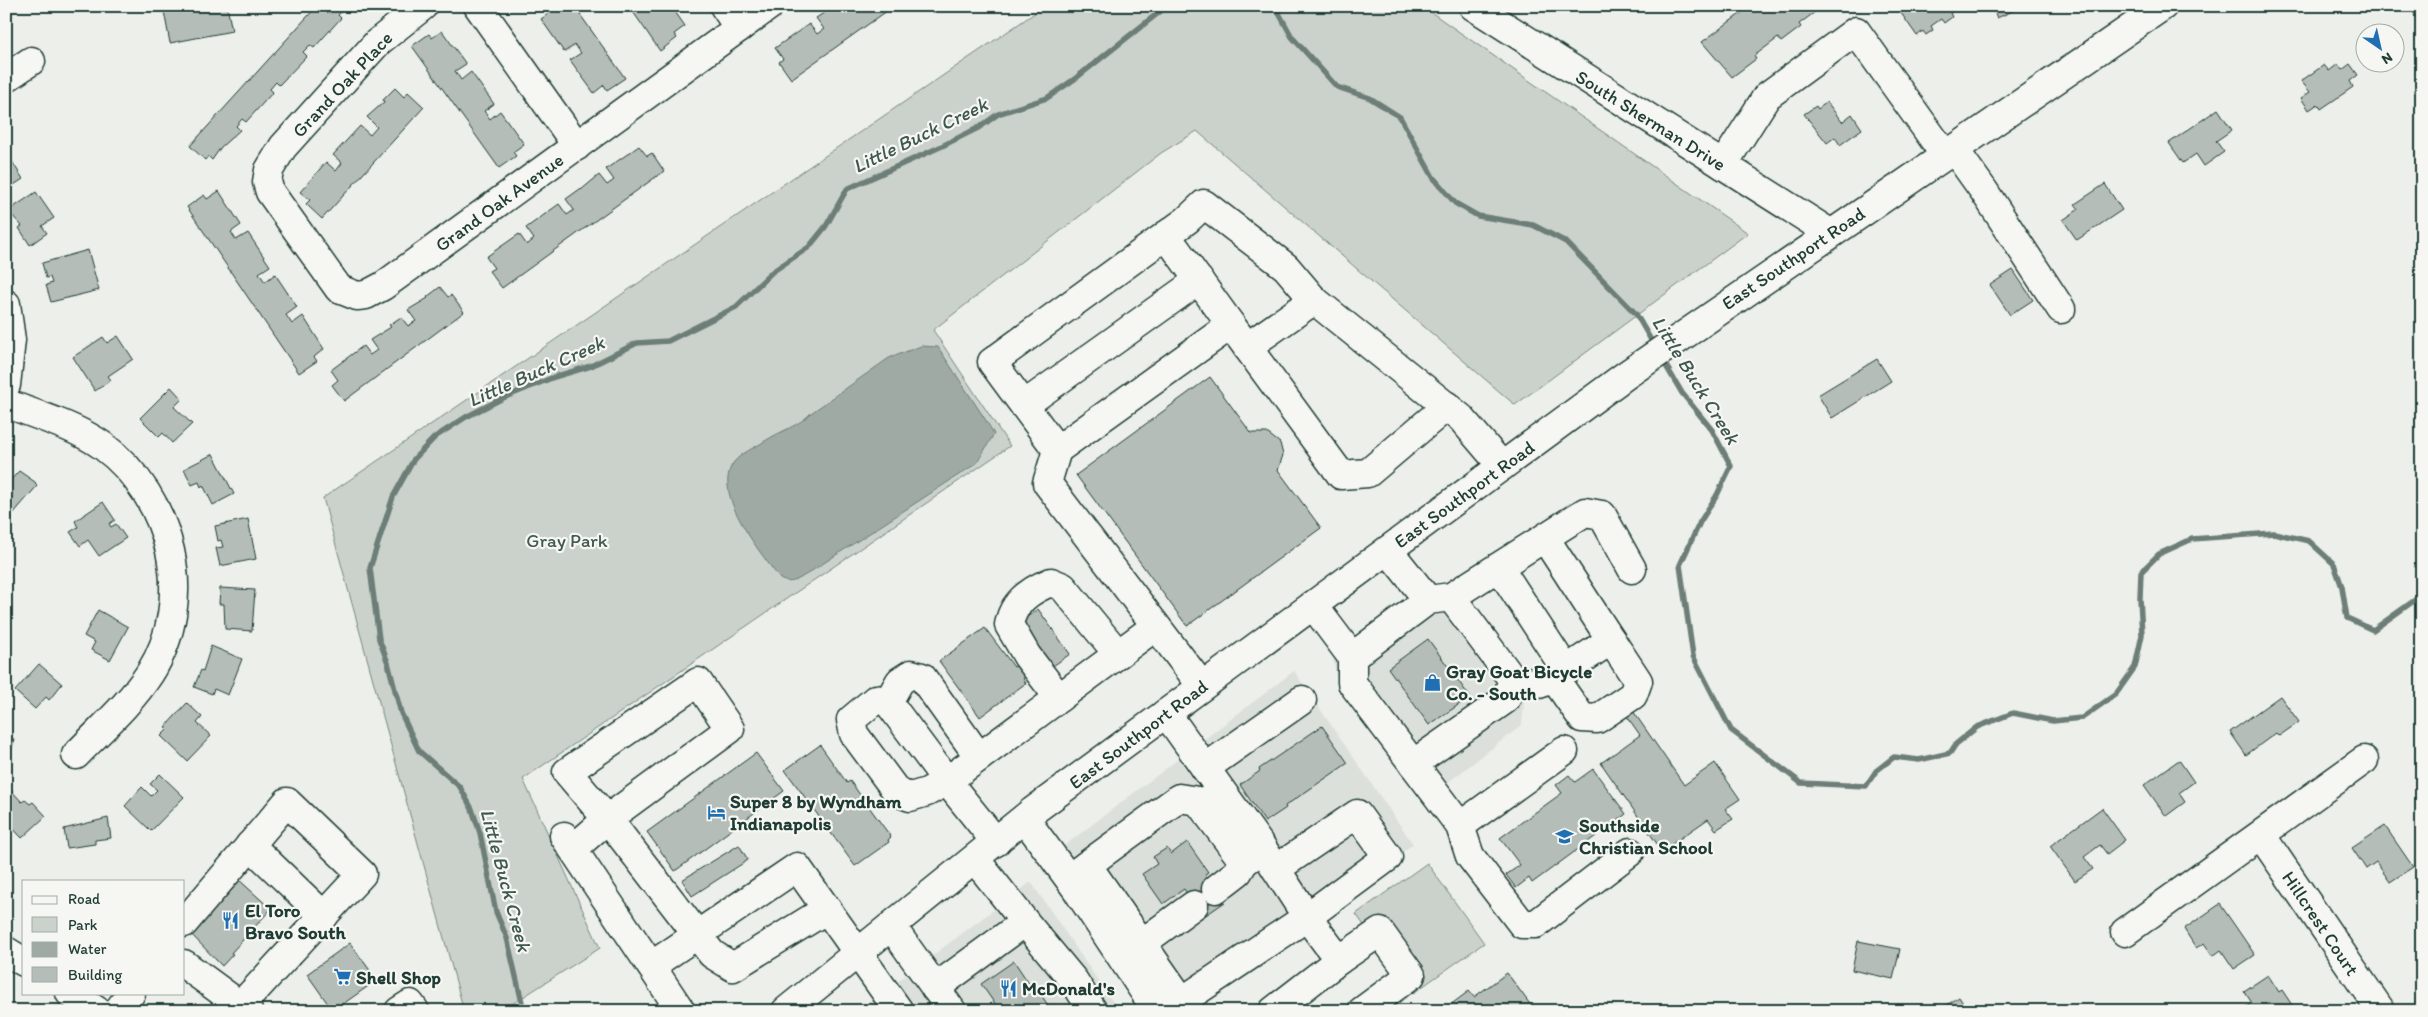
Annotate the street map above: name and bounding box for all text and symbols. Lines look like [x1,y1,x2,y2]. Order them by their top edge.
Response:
north arrow [2356,22,2406,72]
street label: Grand Oak Place [287,27,397,142]
text: N [2378,49,2396,68]
street label: South Sherman Drive [1571,65,1730,176]
water label: Little Buck Creek [849,91,993,178]
street label: Grand Oak Avenue [431,148,568,257]
street label: East Southport Road [1717,202,1869,315]
water label: Little Buck Creek [1647,311,1746,450]
water label: Little Buck Creek [464,329,610,412]
street label: East Southport Road [1390,436,1539,553]
park label: Gray Park [526,529,608,552]
place label: Gray Goat Bicycle Co. - South [1446,660,1592,705]
shop icon: Gray Goat Bicycle Co. - South [1422,672,1442,692]
street label: East Southport Road [1064,675,1212,794]
place label: Super 8 by Wyndham Indianapolis [730,790,902,835]
hotel icon: Super 8 by Wyndham Indianapolis [706,802,726,822]
water label: Little Buck Creek [475,806,537,956]
place label: Southside Christian School [1579,814,1713,859]
school or university icon: Southside Christian School [1555,826,1575,846]
street label: Hillcrest Court [2277,867,2364,980]
legend [22,880,185,994]
text: Road [68,890,101,908]
place label: El Toro Bravo South [245,899,346,944]
restaurant icon: El Toro Bravo South [221,911,241,931]
text: Park [68,916,98,934]
text: Water [68,940,107,958]
text: Building [68,966,122,984]
place label: Shell Shop [356,966,441,989]
supermarket icon: Shell Shop [332,967,352,987]
place label: McDonald's [1022,977,1115,1000]
restaurant icon: McDonald's [998,978,1018,998]

